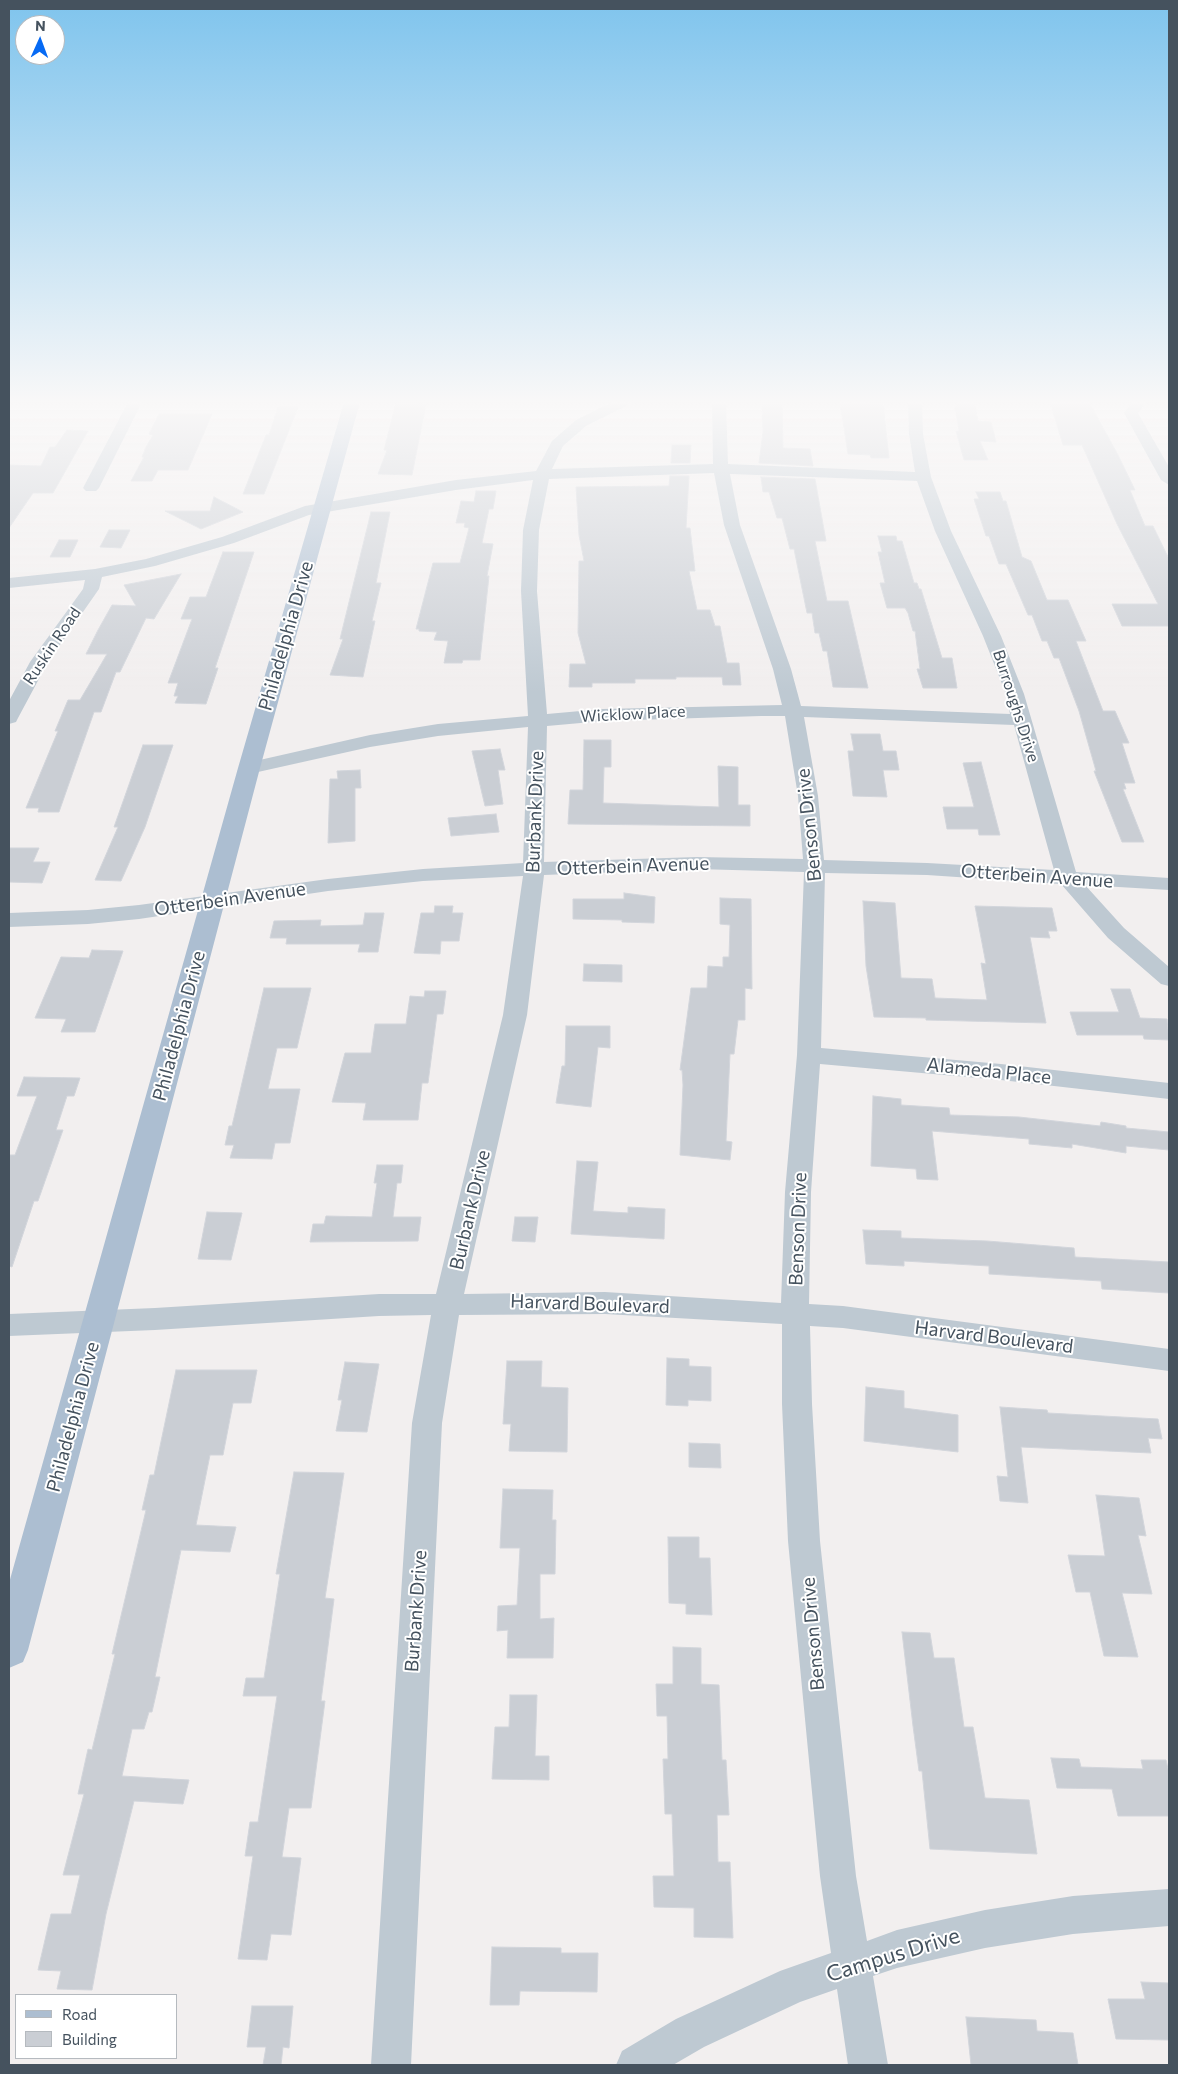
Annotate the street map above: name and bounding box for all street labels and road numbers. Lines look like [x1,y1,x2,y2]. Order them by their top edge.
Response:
street label: Philadelphia Drive [254,558,318,714]
street label: Ruskin Road [19,604,85,688]
street label: Burroughs Drive [989,647,1043,765]
street label: Wicklow Place [580,702,686,726]
street label: Burbank Drive [521,750,549,874]
street label: Benson Drive [792,767,826,883]
street label: Otterbein Avenue [556,852,710,880]
street label: Otterbein Avenue [960,859,1114,893]
street label: Otterbein Avenue [153,877,307,921]
street label: Philadelphia Drive [148,948,210,1104]
street label: Alameda Place [926,1053,1052,1089]
street label: Burbank Drive [445,1148,495,1272]
street label: Benson Drive [785,1172,811,1286]
street label: Harvard Boulevard [510,1290,670,1318]
street label: Harvard Boulevard [913,1316,1075,1358]
street label: Philadelphia Drive [42,1339,104,1495]
street label: Burbank Drive [400,1549,432,1673]
street label: Benson Drive [797,1576,829,1692]
street label: Campus Drive [823,1922,963,1988]

